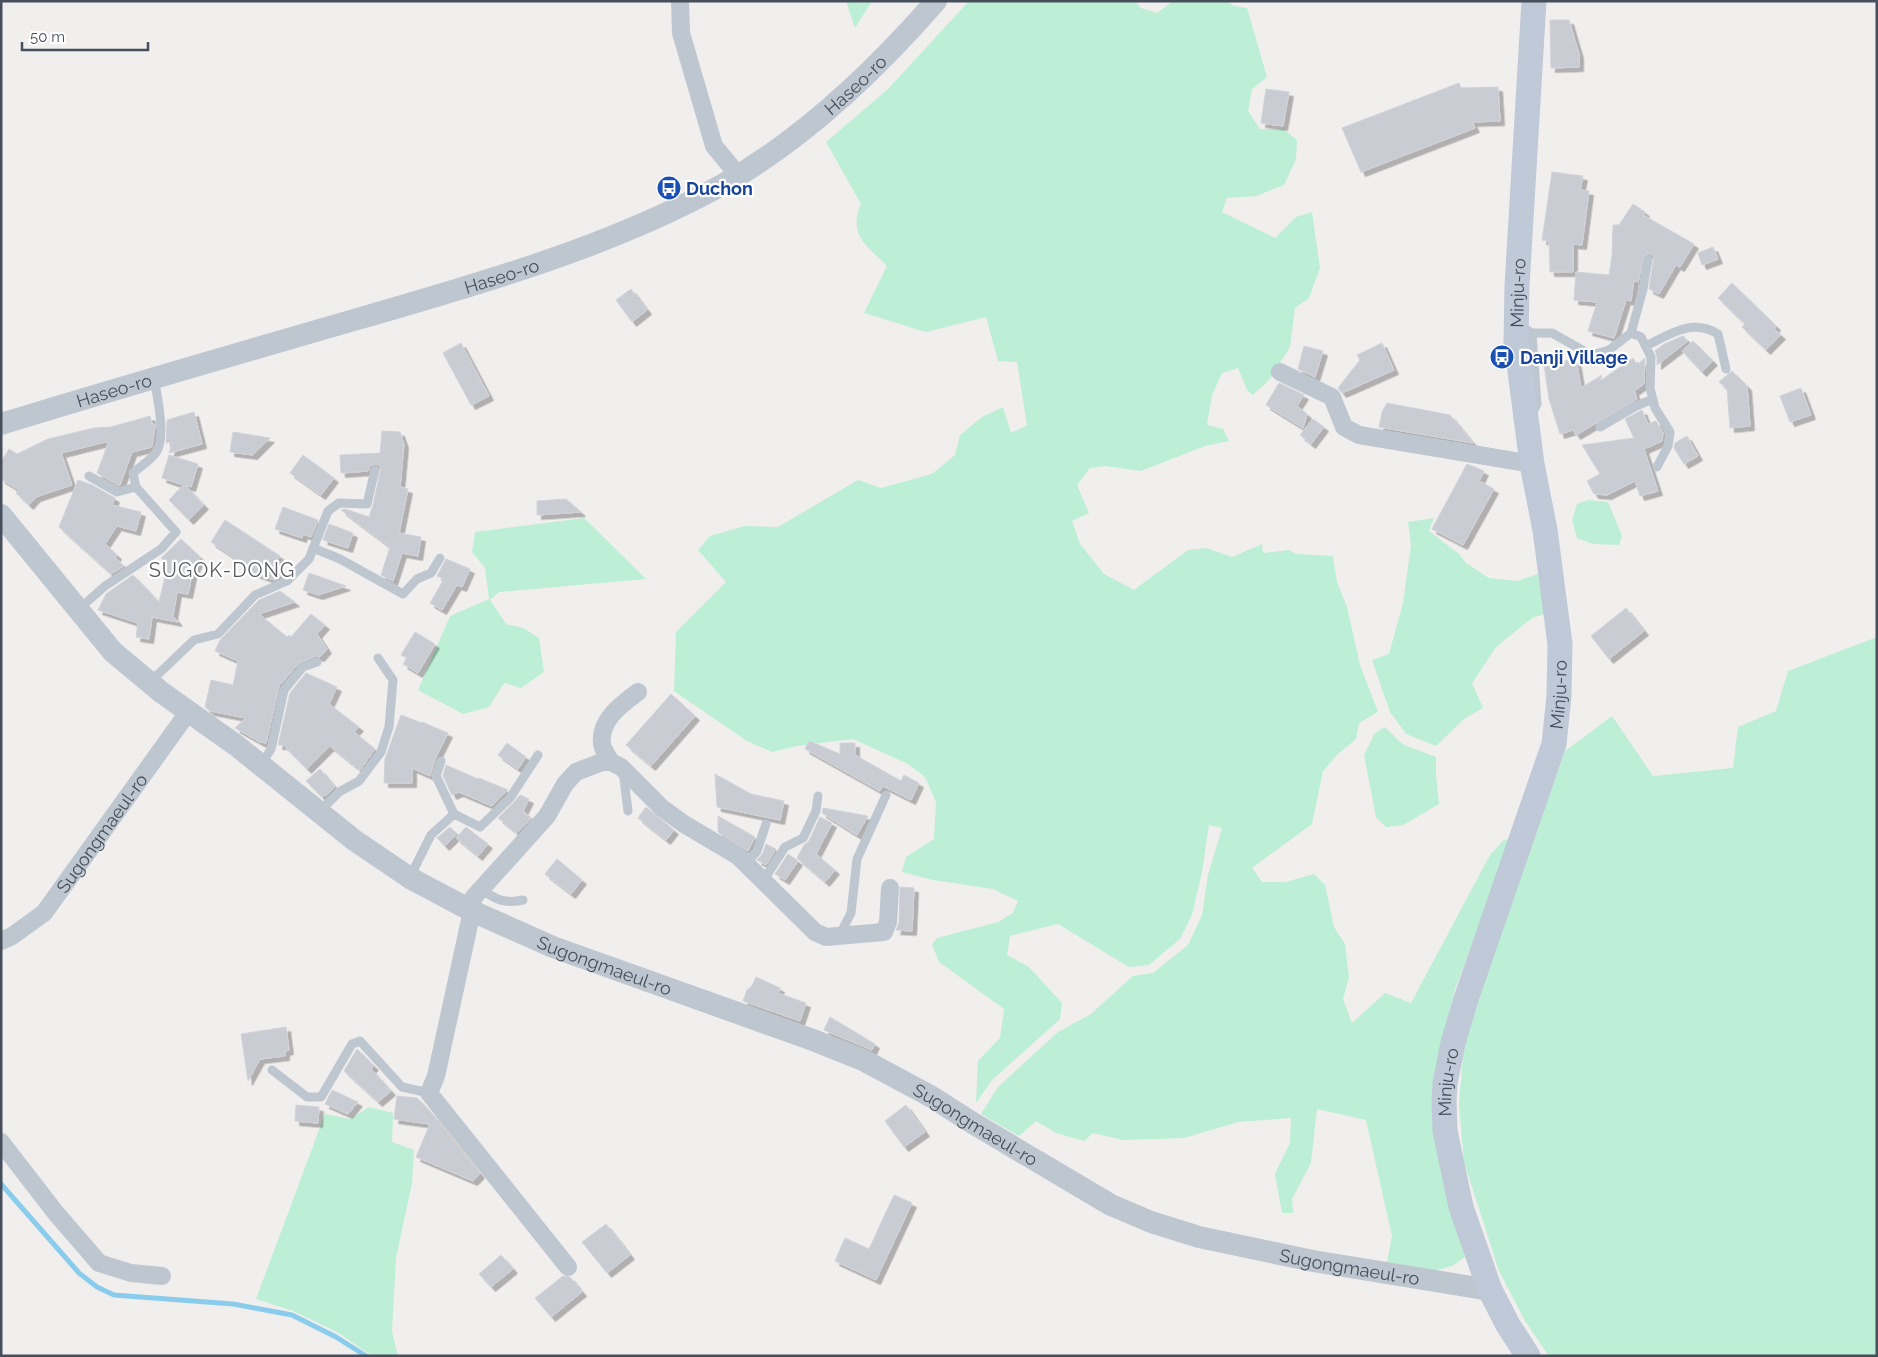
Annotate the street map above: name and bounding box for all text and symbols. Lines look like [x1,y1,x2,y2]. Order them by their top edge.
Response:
scale bar [22,20,149,52]
text: 50 m [30,28,65,46]
street label: Haseo-ro [820,50,891,119]
bus stop icon: Duchon [656,175,682,201]
place label: Duchon [686,178,753,199]
street label: Haseo-ro [462,254,542,298]
street label: Minju-ro [1506,257,1529,328]
bus stop icon: Danji Village [1489,344,1515,370]
place label: Danji Village [1520,347,1628,368]
street label: Haseo-ro [74,369,154,411]
district label: SUGOK-DONG [149,558,295,582]
street label: Minju-ro [1545,659,1570,730]
street label: Sugongmaeul-ro [52,769,151,897]
street label: Sugongmaeul-ro [534,931,675,999]
street label: Minju-ro [1433,1046,1462,1117]
street label: Sugongmaeul-ro [910,1079,1042,1170]
street label: Sugongmaeul-ro [1278,1244,1421,1289]

